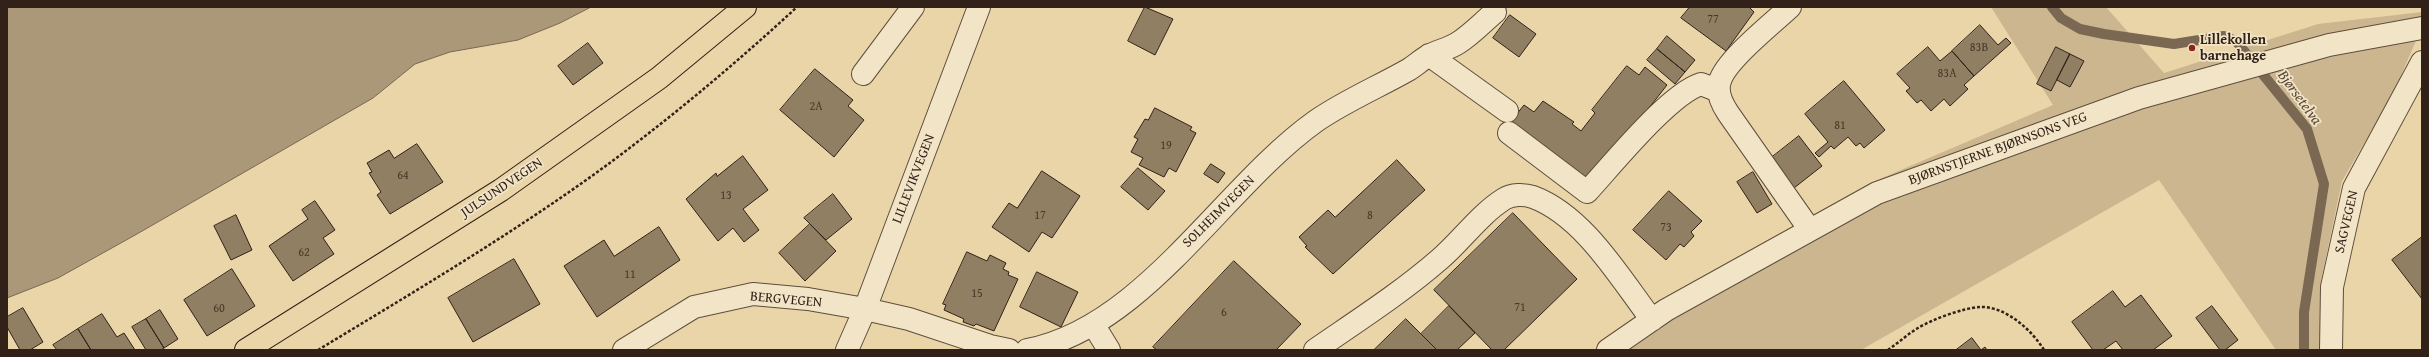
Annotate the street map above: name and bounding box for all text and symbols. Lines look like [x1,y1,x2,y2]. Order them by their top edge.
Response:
house number: 77 [1707,13,1719,27]
place label: Lillekollen barnehage [2200,32,2266,64]
house number: 83B [1970,41,1988,55]
marker: Lillekollen barnehage [2187,43,2197,53]
house number: 83A [1938,67,1956,81]
water label: Bjørsetelva [2273,67,2325,129]
house number: 2A [809,100,823,114]
street label: BJØRNSTJERNE BJØRNSONS VEG [1907,109,2089,189]
house number: 81 [1834,119,1846,133]
street label: LILLEVIKVEGEN [889,132,939,226]
house number: 19 [1160,139,1172,153]
street label: JULSUNDVEGEN [458,154,546,222]
house number: 64 [397,169,409,183]
street label: SOLHEIMVEGEN [1179,172,1259,252]
house number: 13 [720,189,732,203]
street label: SAGVEGEN [2332,189,2362,255]
house number: 17 [1034,209,1046,223]
house number: 8 [1367,209,1373,223]
house number: 73 [1660,221,1672,235]
house number: 62 [298,246,310,260]
house number: 11 [624,268,636,282]
house number: 15 [971,287,983,301]
street label: BERGVEGEN [749,288,823,312]
house number: 71 [1514,301,1526,315]
house number: 60 [213,302,225,316]
house number: 6 [1221,306,1227,320]

